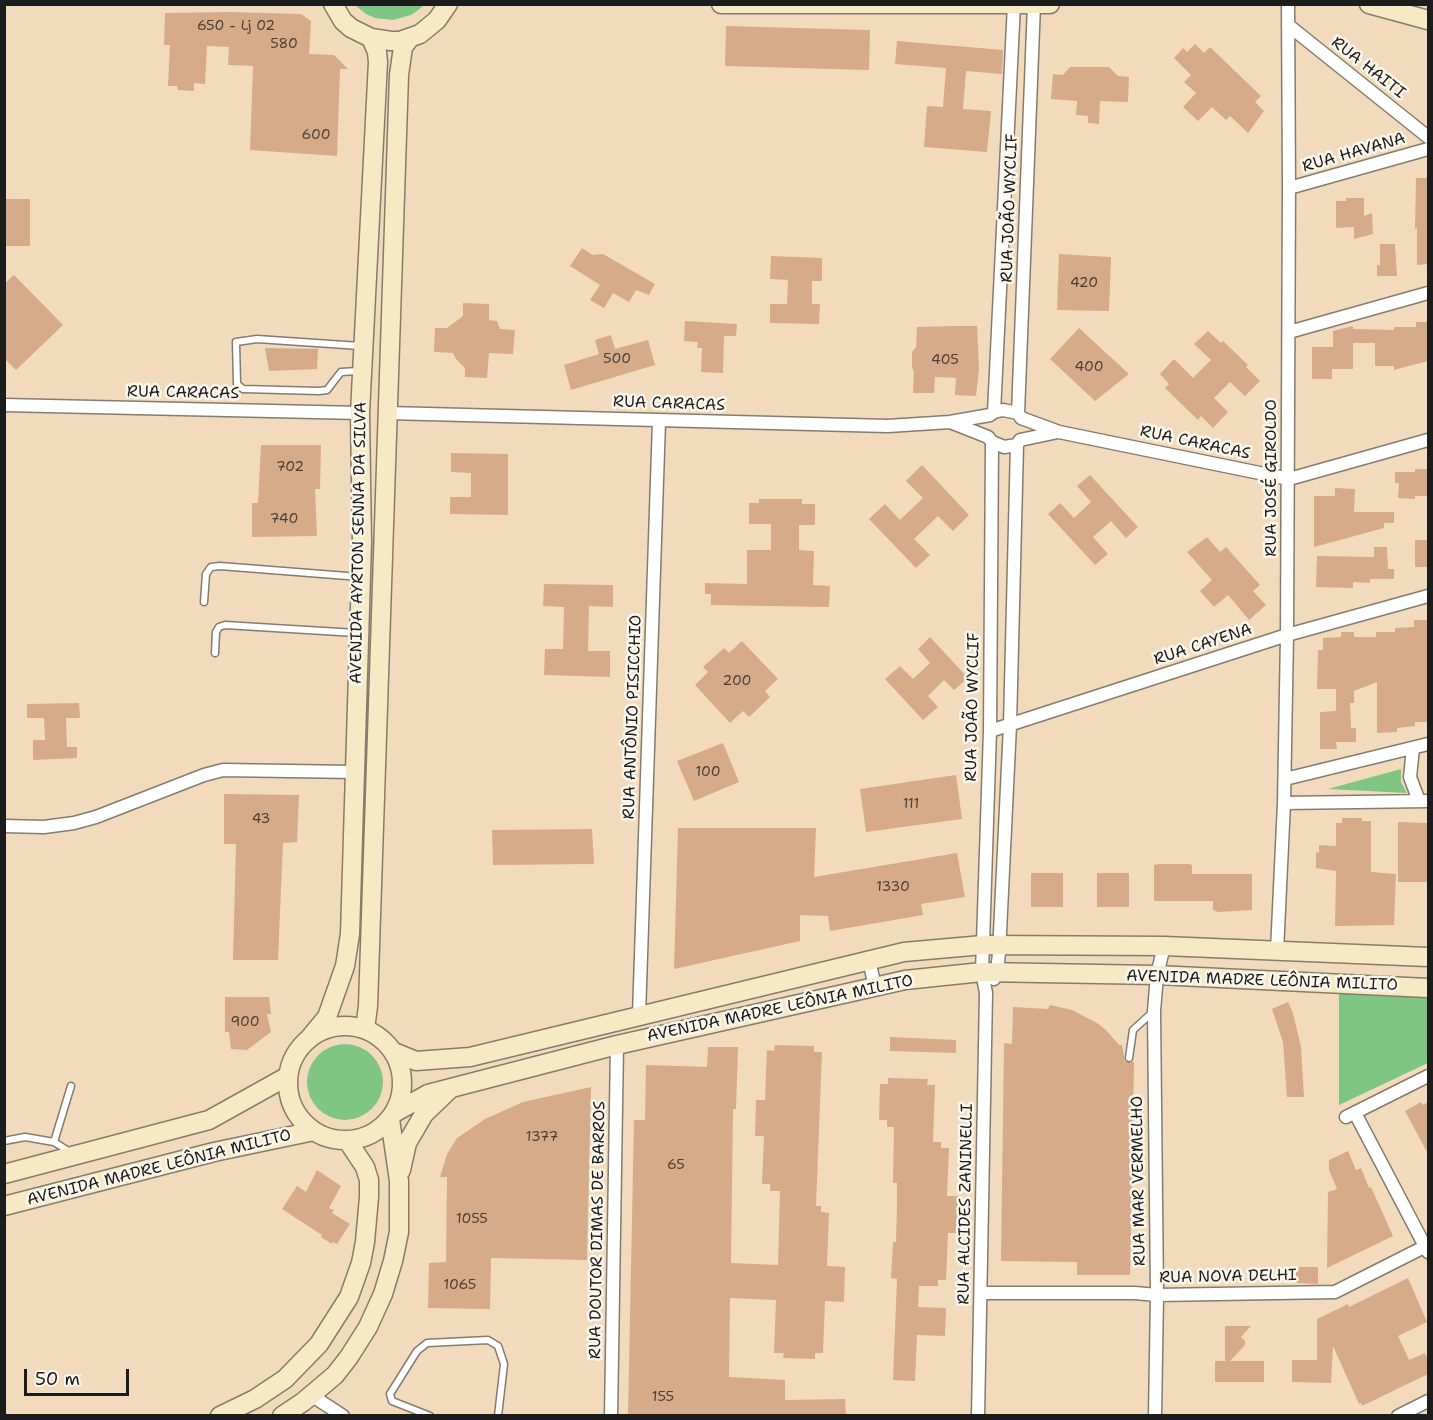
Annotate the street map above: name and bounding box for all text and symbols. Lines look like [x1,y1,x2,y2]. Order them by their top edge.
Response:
house number: 650 - Lj 02 [197,18,275,34]
street label: RUA HAITI [1327,33,1409,103]
house number: 580 [270,36,298,52]
house number: 600 [302,127,330,143]
street label: RUA HAVANA [1300,129,1408,177]
street label: RUA JOÃO WYCLIF [998,133,1022,283]
house number: 420 [1070,275,1098,291]
house number: 500 [603,351,631,367]
house number: 405 [931,352,959,368]
house number: 400 [1074,359,1104,375]
street label: RUA CARACAS [127,382,239,404]
street label: RUA CARACAS [613,392,725,416]
street label: RUA JOSÉ GIROLDO [1262,399,1282,557]
street label: AVENIDA AYRTON SENNA DA SILVA [347,402,371,684]
street label: RUA CARACAS [1138,422,1252,464]
house number: 702 [276,459,304,475]
house number: 740 [270,511,298,527]
street label: RUA ANTÔNIO PISICCHIO [620,614,646,820]
street label: RUA CAYENA [1151,620,1255,670]
street label: RUA JOÃO WYCLIF [962,632,984,782]
house number: 200 [723,673,751,689]
house number: 100 [696,764,720,780]
house number: 111 [903,796,919,812]
house number: 43 [252,811,270,827]
house number: 1330 [876,879,910,895]
street label: AVENIDA MADRE LEÔNIA MILITO [1126,967,1398,995]
street label: AVENIDA MADRE LEÔNIA MILITO [645,971,915,1047]
house number: 900 [230,1014,260,1030]
street label: RUA MAR VERMELHO [1128,1096,1150,1266]
street label: RUA DOUTOR DIMAS DE BARROS [586,1101,610,1359]
street label: RUA ALCIDES ZANINELLI [955,1103,977,1305]
street label: AVENIDA MADRE LEÔNIA MILITO [25,1126,293,1210]
house number: 1377 [526,1129,558,1145]
house number: 65 [667,1157,685,1173]
house number: 1055 [456,1211,488,1227]
street label: RUA NOVA DELHI [1159,1266,1297,1288]
house number: 1065 [444,1277,476,1293]
scale bar [27,1357,132,1395]
text: 50 m [35,1367,80,1391]
house number: 155 [652,1389,674,1405]

